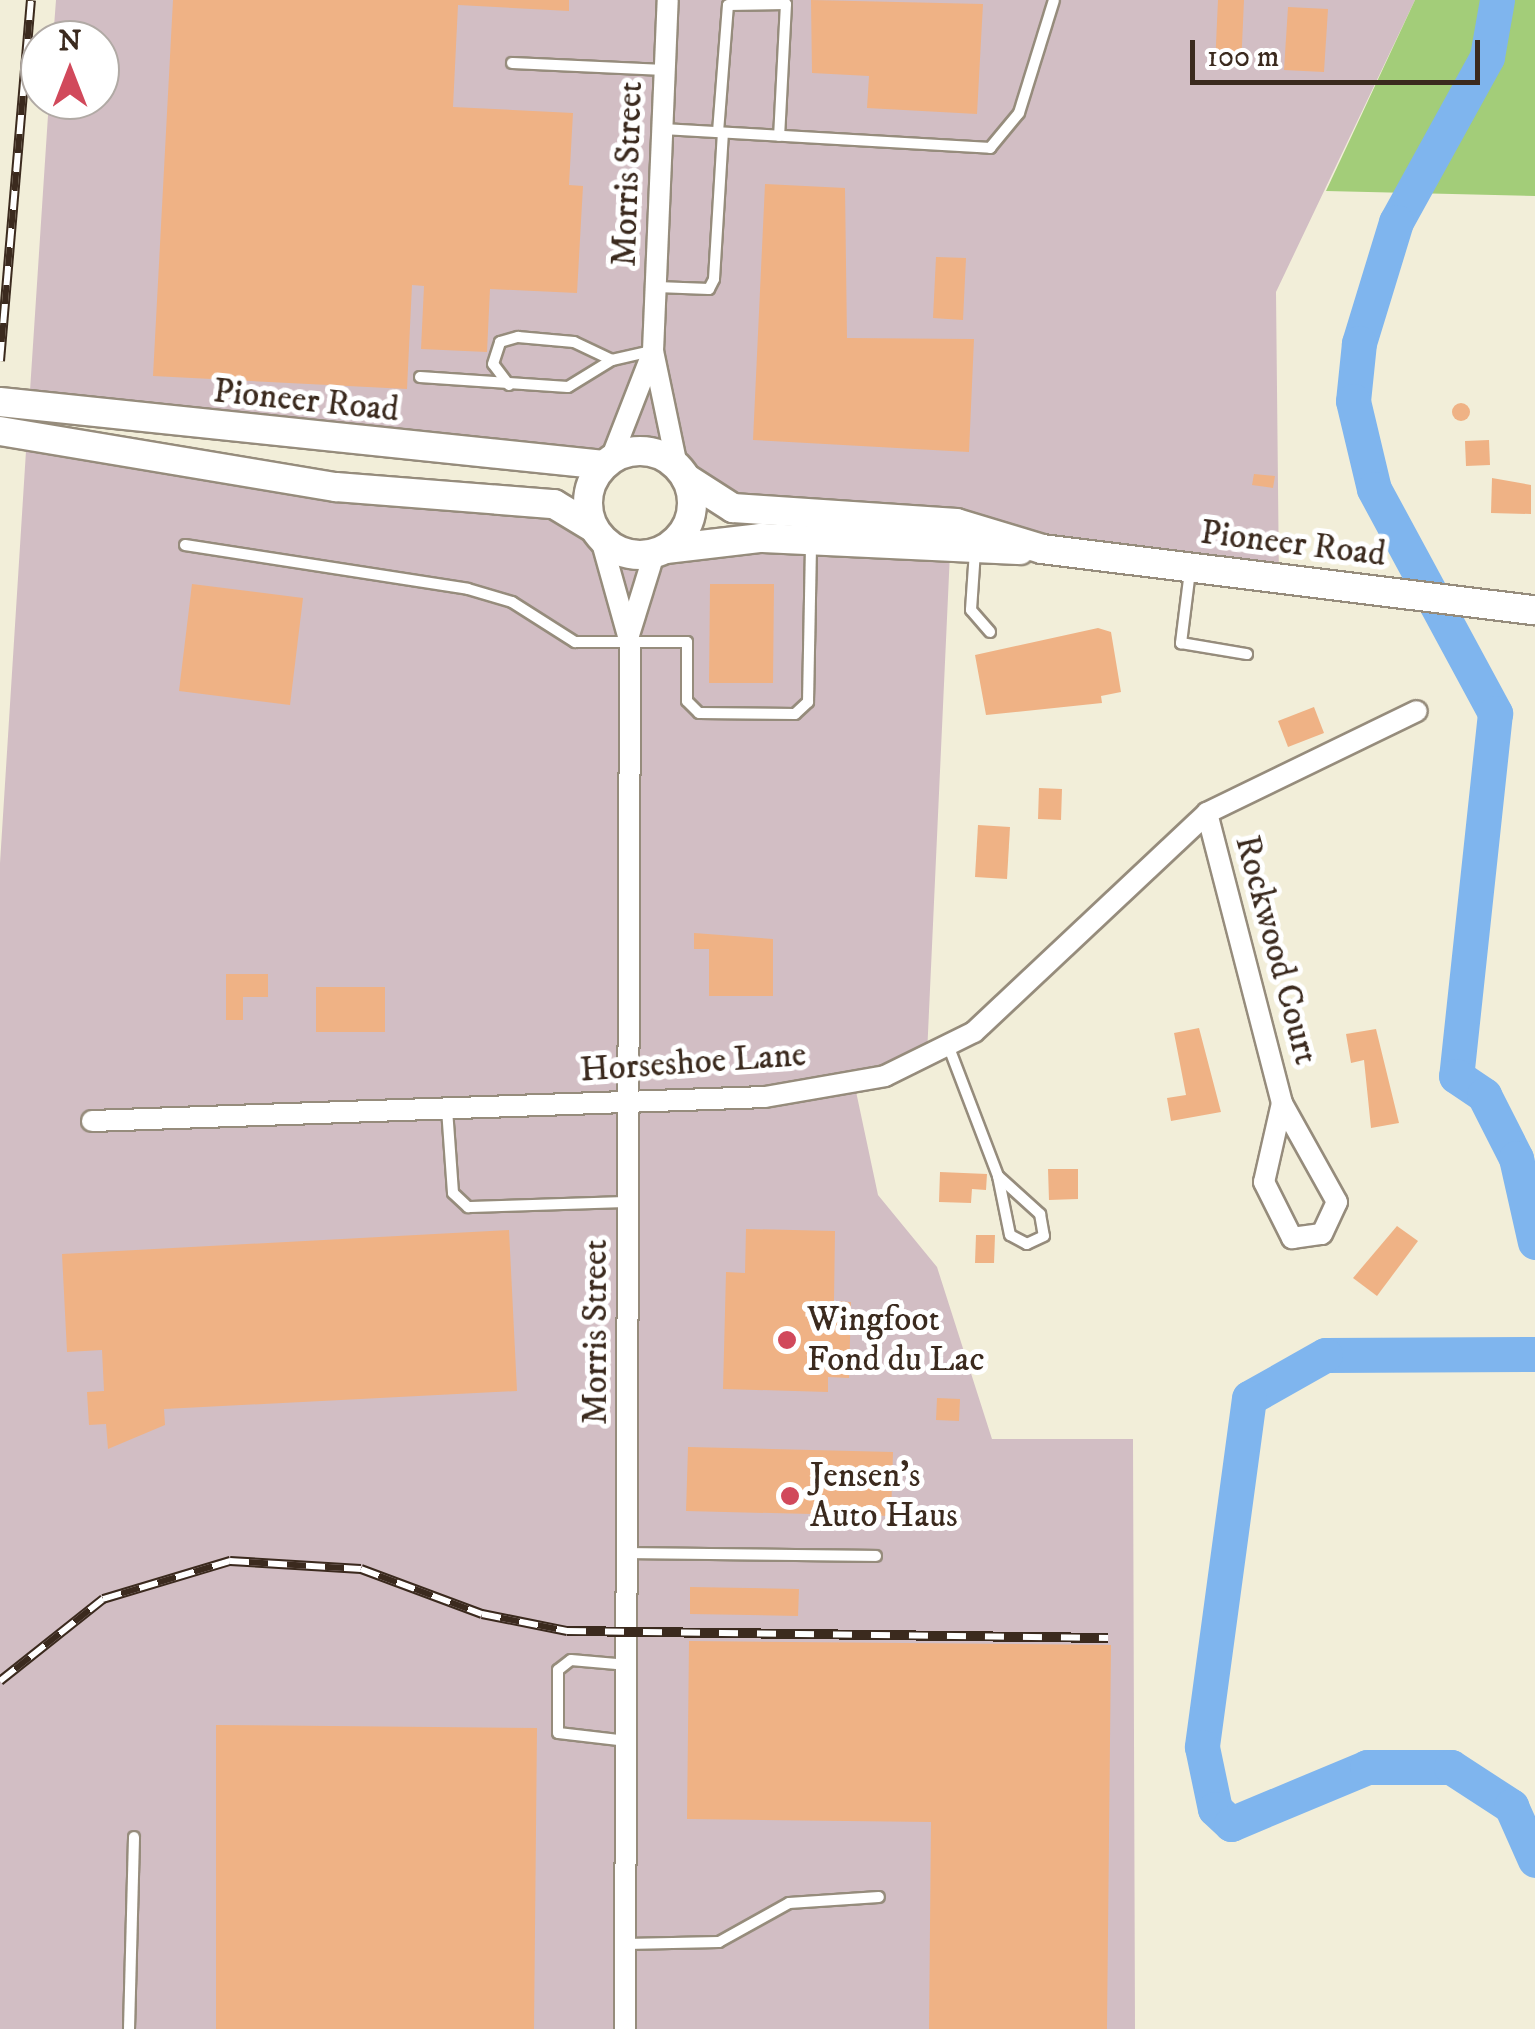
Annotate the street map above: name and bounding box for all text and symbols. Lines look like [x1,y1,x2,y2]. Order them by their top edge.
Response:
north arrow [20,20,120,120]
scale bar [1195,20,1485,82]
text: N [59,24,81,59]
text: 100 m [1207,39,1279,76]
street label: Morris Street [604,81,652,267]
street label: Pioneer Road [211,370,401,432]
street label: Pioneer Road [1198,512,1388,576]
street label: Rockwood Court [1225,831,1327,1069]
street label: Horseshoe Lane [578,1034,808,1092]
street label: Morris Street [575,1239,617,1425]
place label: Wingfoot Fond du Lac [807,1299,984,1381]
marker: Wingfoot Fond du Lac [776,1329,798,1351]
place label: Jensen's Auto Haus [810,1455,958,1537]
marker: Jensen's Auto Haus [779,1485,801,1507]

